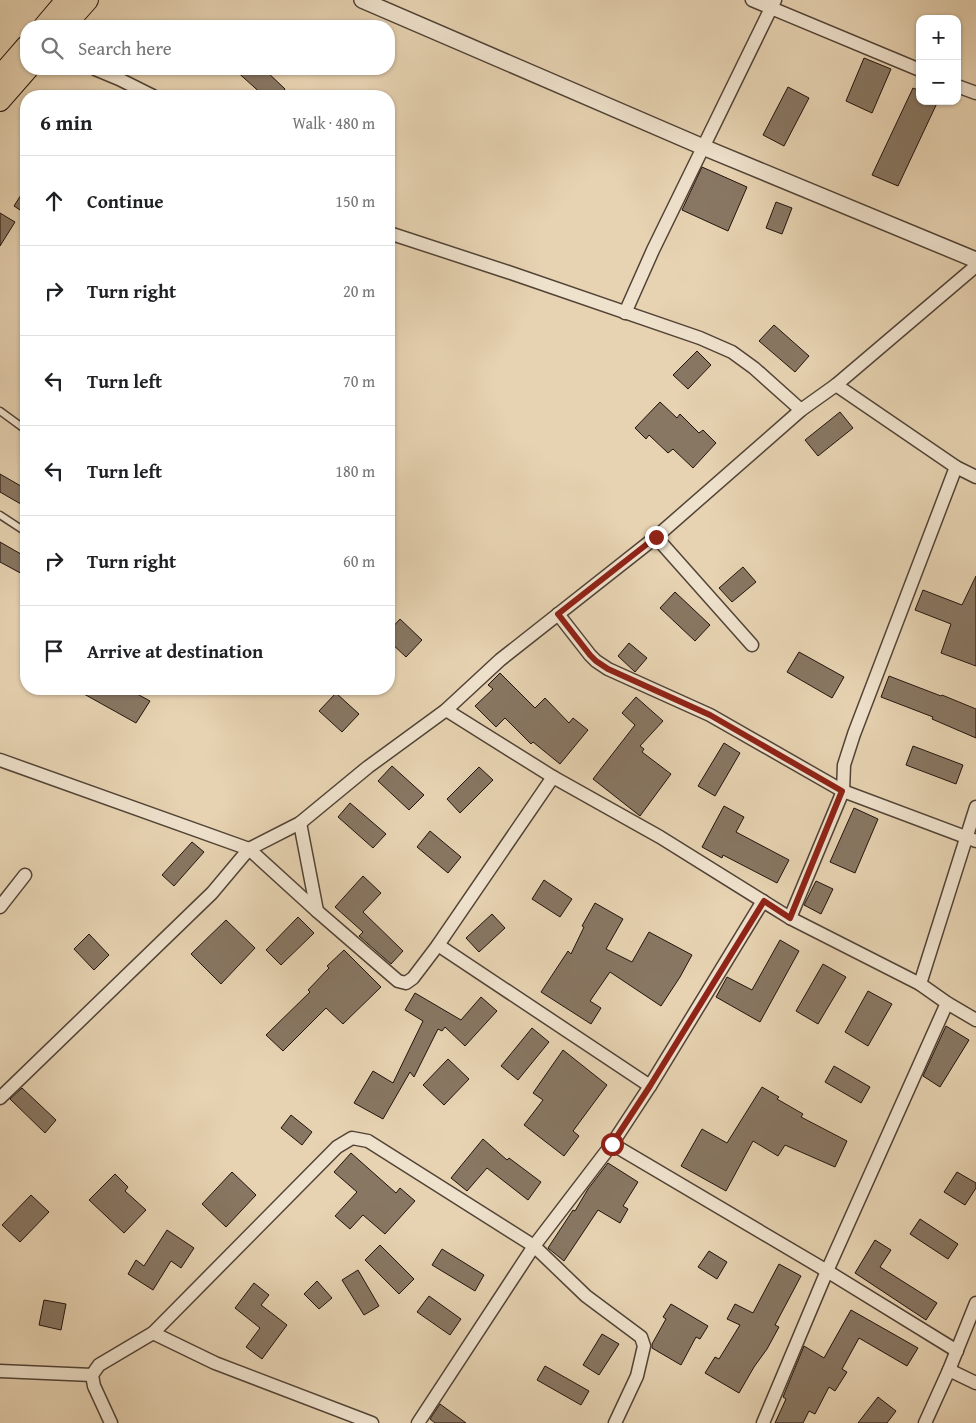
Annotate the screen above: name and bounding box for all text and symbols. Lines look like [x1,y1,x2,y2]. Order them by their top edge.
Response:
map controls [916,15,961,105]
button: + [916,15,961,60]
search box [20,20,395,75]
icon: search [38,34,66,62]
text: Search here [78,34,172,62]
button: − [916,60,961,105]
text: 6 min [40,107,92,138]
text: Walk · 480 m [292,111,375,135]
icon: ahead [40,187,68,215]
text: Continue [87,187,164,215]
text: 150 m [335,189,375,213]
icon: right [40,277,68,305]
text: Turn right [87,277,176,305]
text: 20 m [343,279,375,303]
icon: left [40,367,68,395]
text: Turn left [87,367,162,395]
text: 70 m [343,369,375,393]
icon: left [40,457,68,485]
text: Turn left [87,457,162,485]
text: 180 m [335,459,375,483]
route end [645,526,668,549]
icon: right [40,547,68,575]
text: Turn right [87,547,176,575]
text: 60 m [343,549,375,573]
icon: arrive [40,637,68,665]
text: Arrive at destination [87,637,263,665]
route start [601,1133,624,1156]

